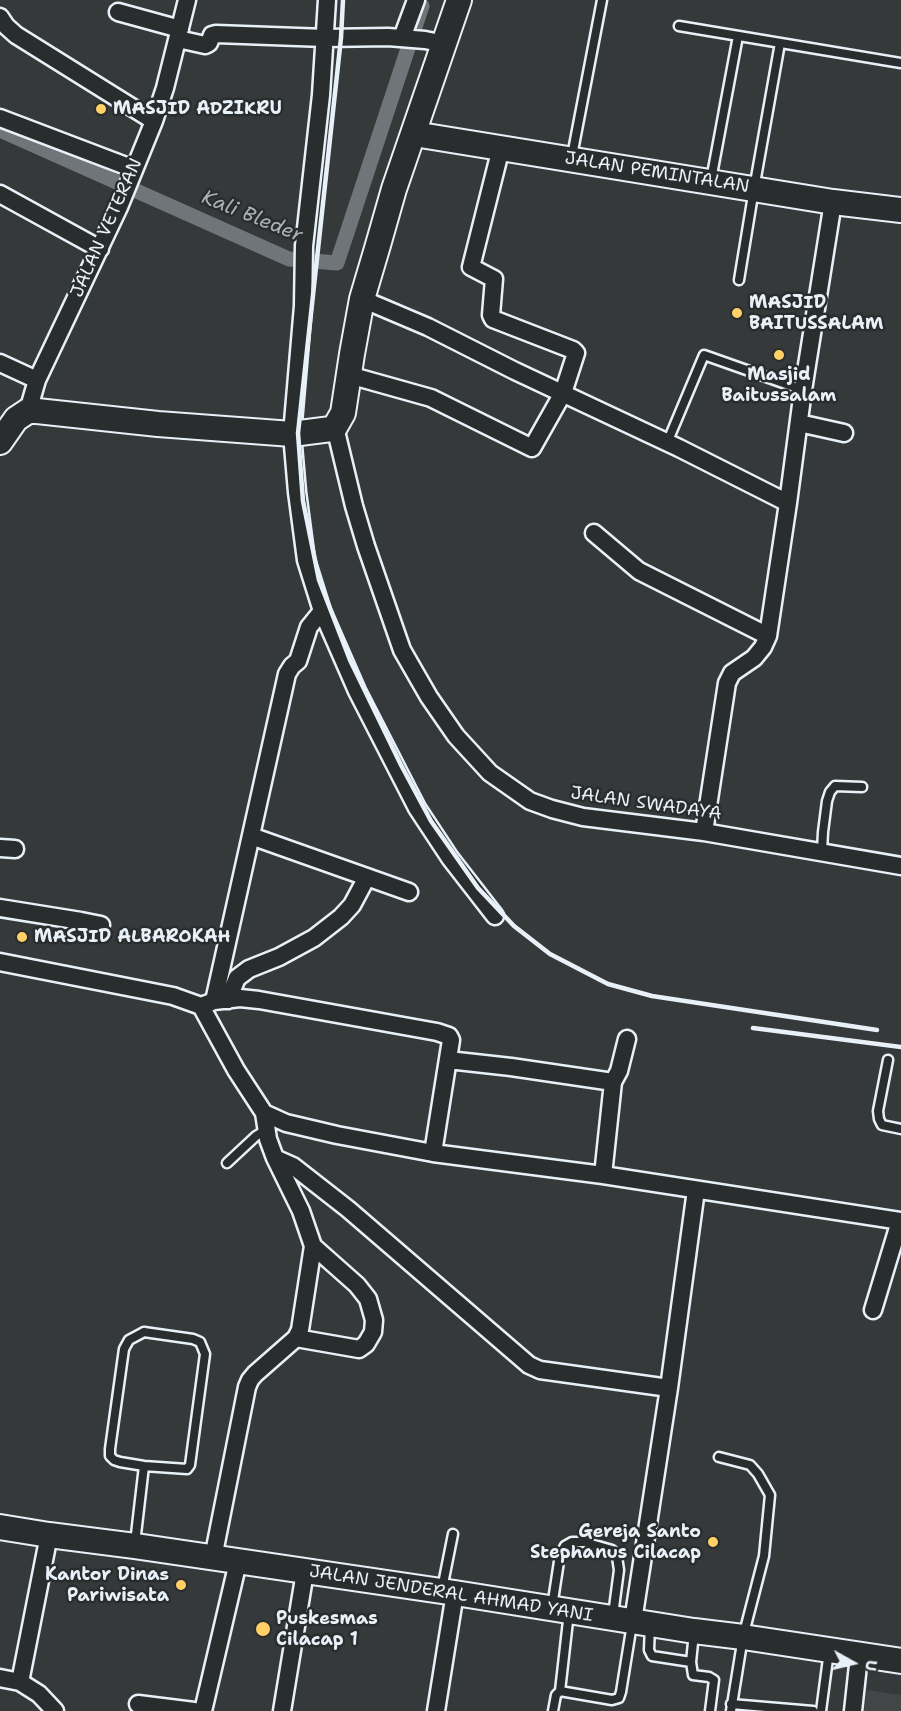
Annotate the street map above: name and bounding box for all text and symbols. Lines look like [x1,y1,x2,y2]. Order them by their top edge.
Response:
place label: MASJID ADZIKRU [113,98,282,120]
marker: MASJID ADZIKRU [94,102,108,116]
street label: JALAN PEMINTALAN [563,148,751,198]
street label: JALAN VETERAN [67,155,147,301]
water label: Kali Bleder [198,186,306,248]
place label: MASJID BAITUSSALAM [749,292,883,334]
marker: MASJID BAITUSSALAM [730,306,744,320]
marker: Masjid Baitussalam [772,348,786,362]
place label: Masjid Baitussalam [722,364,836,406]
street label: JALAN SWADAYA [569,783,723,825]
place label: MASJID ALBAROKAH [34,926,231,948]
marker: MASJID ALBAROKAH [15,930,29,944]
place label: Gereja Santo Stephanus Cilacap [530,1521,701,1564]
marker: Gereja Santo Stephanus Cilacap [706,1535,720,1549]
street label: JALAN JENDERAL AHMAD YANI [308,1561,594,1627]
place label: Kantor Dinas Pariwisata [45,1564,169,1606]
marker: Kantor Dinas Pariwisata [174,1578,188,1592]
place label: Puskesmas Cilacap 1 [276,1608,378,1650]
marker: Puskesmas Cilacap 1 [254,1620,272,1638]
north arrow [823,1633,883,1693]
text: U [860,1659,882,1672]

